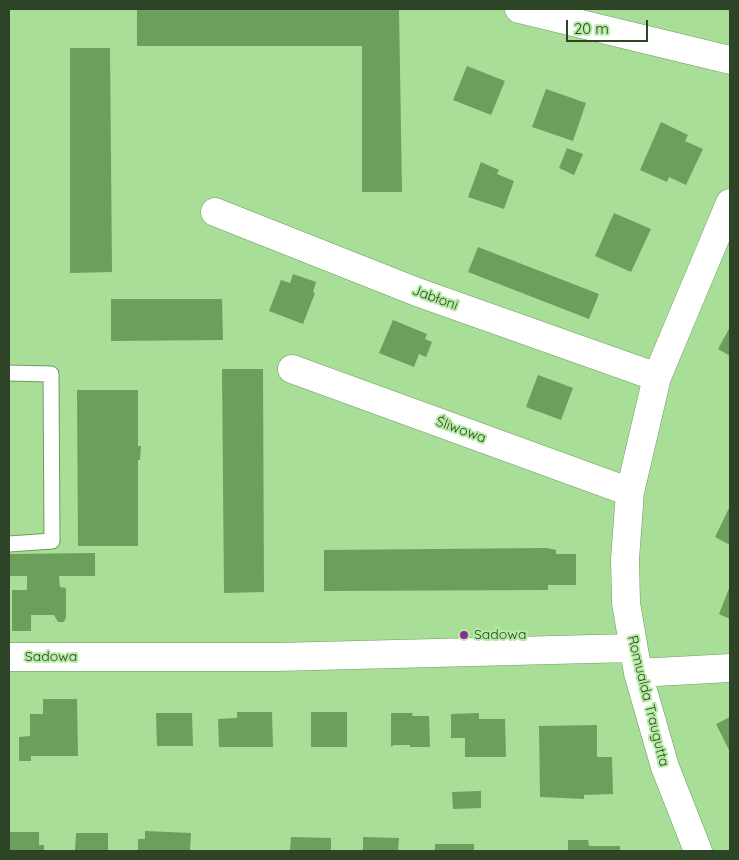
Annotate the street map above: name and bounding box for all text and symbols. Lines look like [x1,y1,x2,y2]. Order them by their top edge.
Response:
scale bar [569,10,652,42]
text: 20 m [574,19,609,38]
street label: Jabłoni [410,282,460,314]
street label: Śliwowa [434,413,488,447]
place label: Sadowa [474,627,526,643]
marker: Sadowa [458,629,470,641]
street label: Romualda Traugutta [624,634,672,768]
street label: Sadowa [25,649,77,665]

